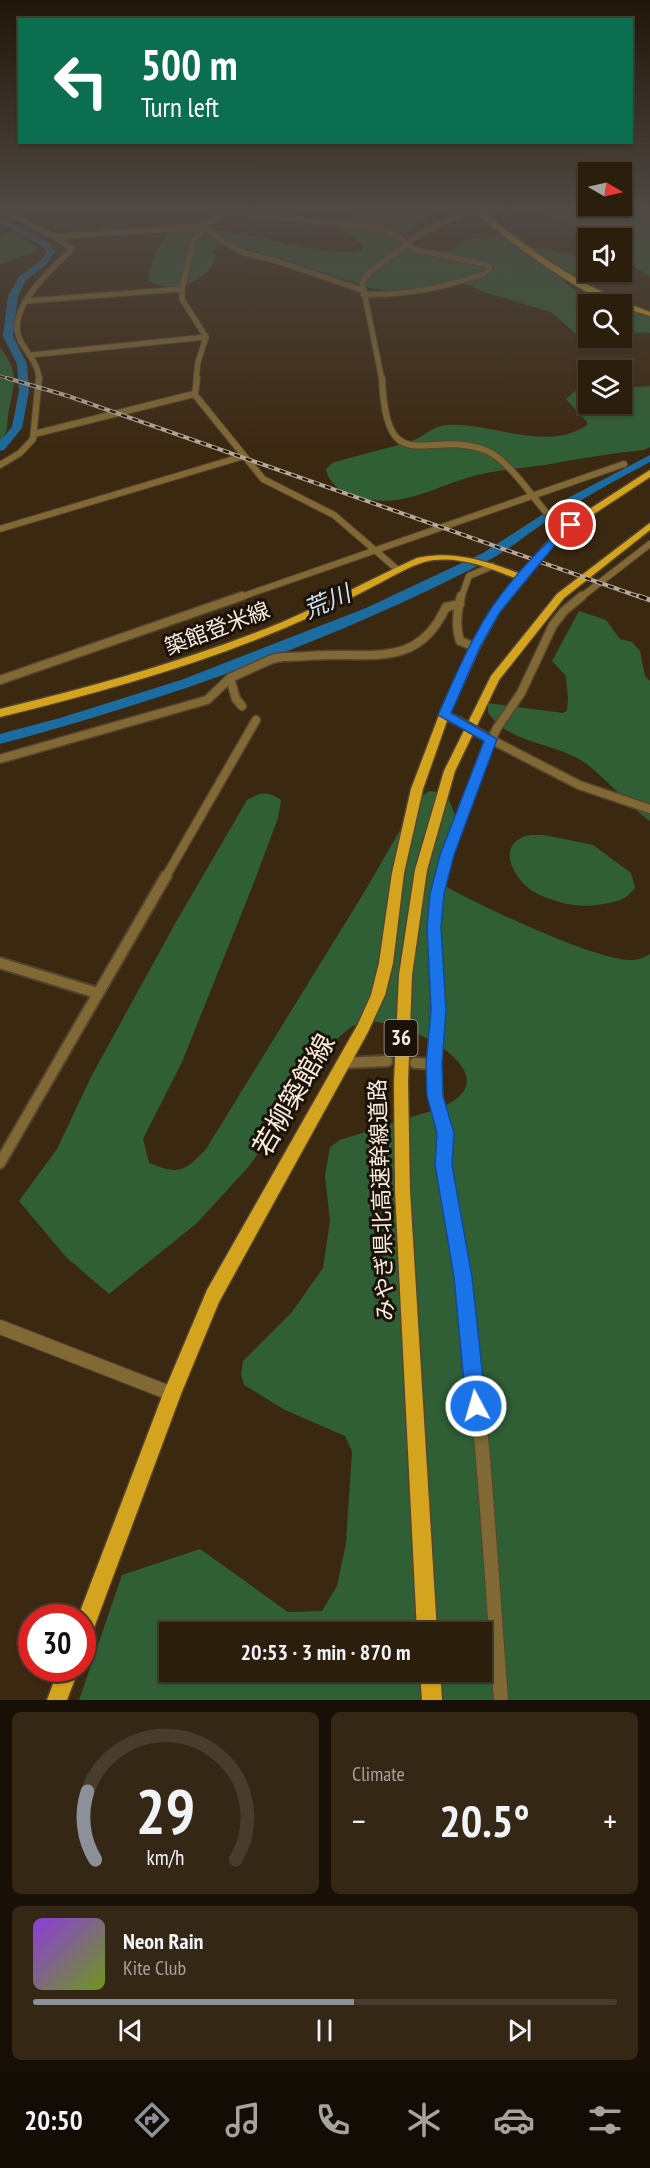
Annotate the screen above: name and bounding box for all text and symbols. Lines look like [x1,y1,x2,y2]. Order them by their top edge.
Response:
text: 500 m [141,37,238,92]
icon: left [42,42,120,120]
text: Turn left [141,90,219,124]
north arrow [578,162,632,216]
map controls [578,162,632,414]
button: sound [578,228,632,282]
button: search [578,294,632,348]
button: layers [578,360,632,414]
pin [545,499,596,550]
icon: arrive [554,508,587,541]
water label: 荒川 [299,577,358,625]
street label: 築館登米線 [161,595,273,661]
road number: 36 [384,1020,418,1056]
street label: 若柳築館線 [245,1028,342,1161]
street label: みやぎ県北高速幹線道路 [363,1079,399,1321]
position arrow [444,1374,508,1438]
speed limit sign: 30 [18,1604,96,1682]
text: 20:53 · 3 min · 870 m [240,1638,411,1666]
text: Climate [352,1761,405,1787]
text: 29 [136,1770,195,1851]
text: 20.5° [439,1791,530,1849]
text: − [352,1799,366,1842]
text: + [603,1799,617,1842]
text: km/h [146,1843,185,1871]
text: Neon Rain [123,1927,203,1955]
text: Kite Club [123,1955,186,1981]
icon: previous [114,2014,147,2047]
icon: pause [308,2014,341,2047]
icon: next [503,2014,536,2047]
icon: directions [131,2099,173,2141]
icon: music [222,2099,264,2141]
icon: phone [312,2099,354,2141]
icon: climate [403,2099,445,2141]
icon: car [493,2099,535,2141]
icon: filters [584,2099,626,2141]
text: 20:50 [24,2103,83,2137]

